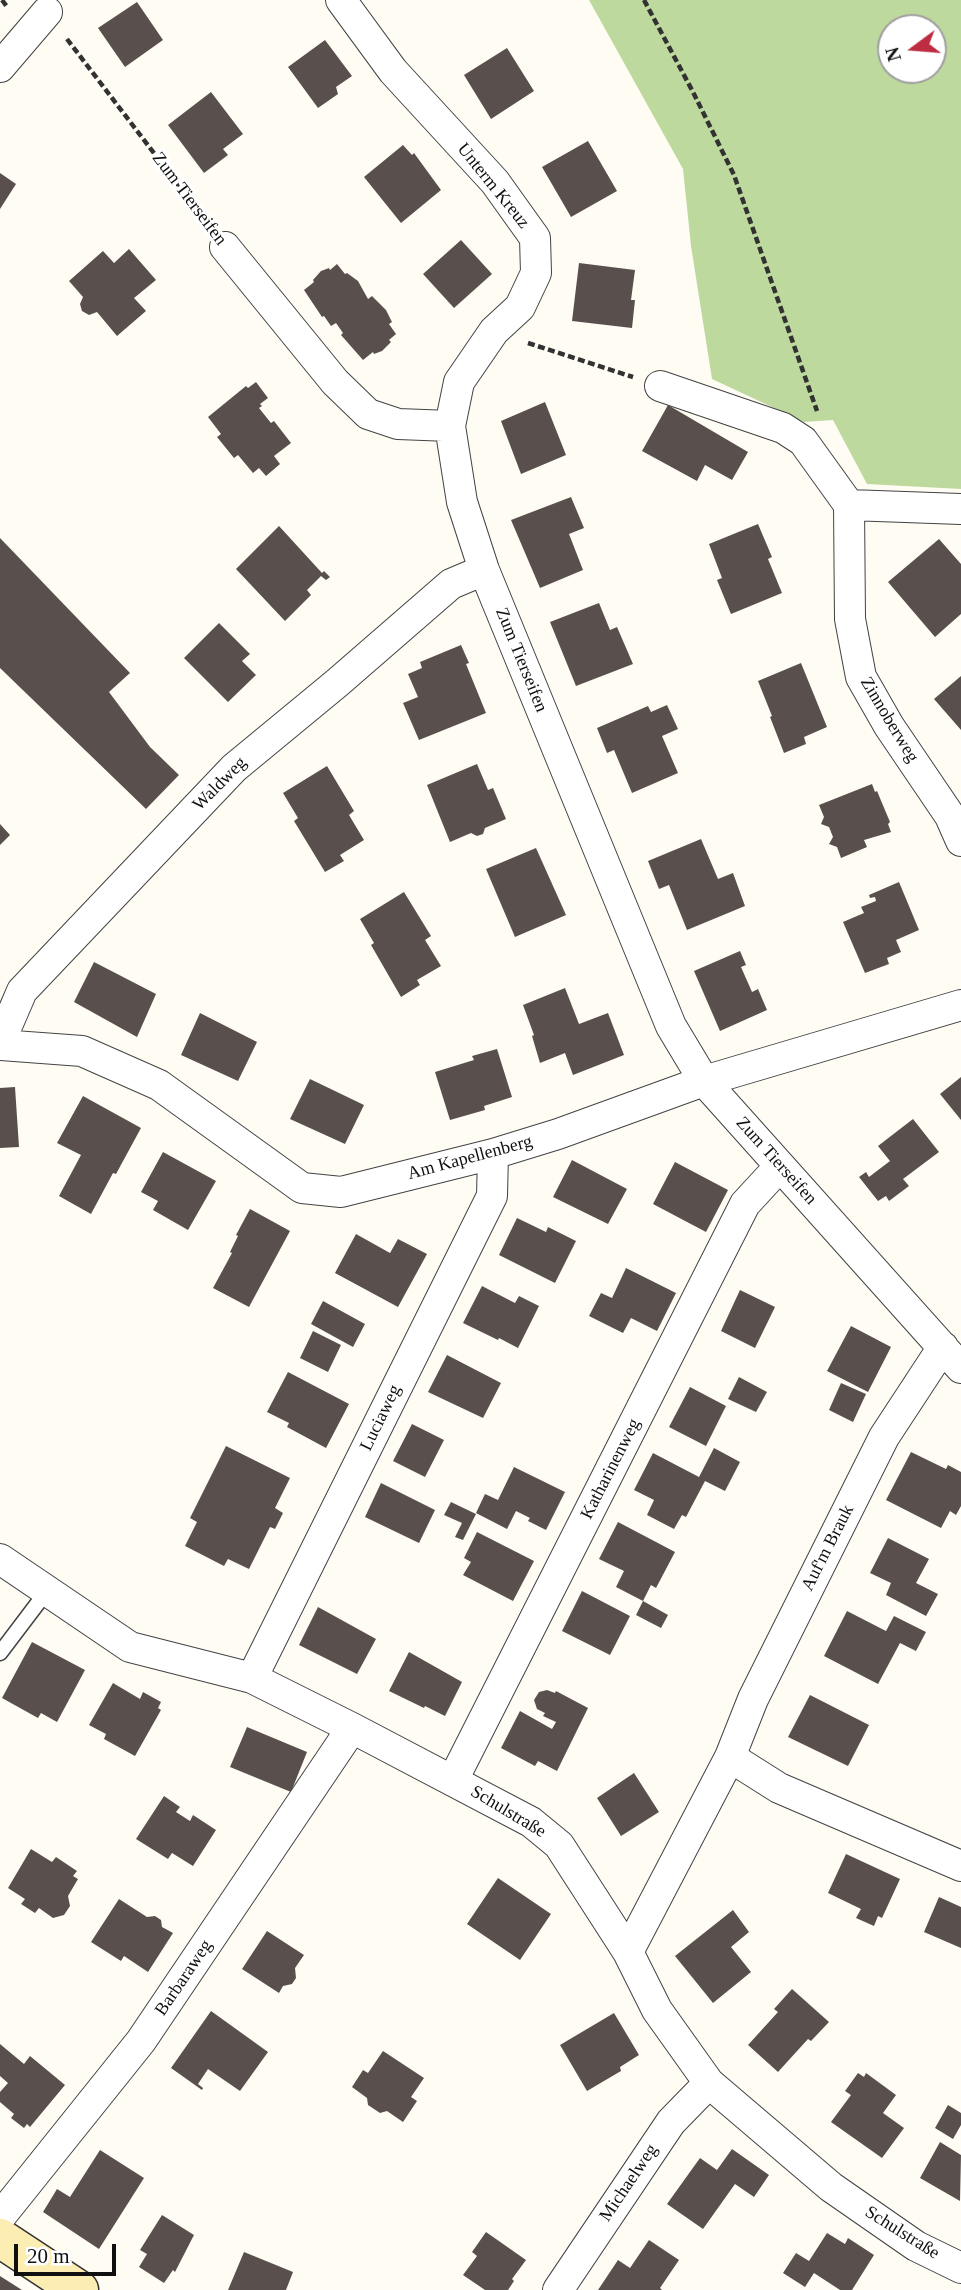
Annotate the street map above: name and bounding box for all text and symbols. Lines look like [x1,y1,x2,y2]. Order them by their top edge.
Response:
north arrow [877,14,947,84]
text: N [881,45,905,64]
street label: Unterm Kreuz [452,139,534,233]
street label: Zum Tierseifen [147,148,231,250]
street label: Zum Tierseifen [490,605,552,715]
street label: Zinnoberweg [855,673,923,767]
street label: Waldweg [188,752,252,816]
street label: Zum Tierseifen [731,1113,821,1209]
street label: Am Kapellenberg [405,1131,535,1185]
street label: Luciaweg [356,1381,406,1455]
street label: Katharinenweg [576,1415,646,1523]
street label: Auf'm Brauk [797,1501,859,1595]
street label: Schulstraße [466,1781,550,1843]
street label: Barbaraweg [151,1936,217,2020]
street label: Michaelweg [595,2140,663,2226]
street label: Schulstraße [861,2202,943,2264]
scale bar [18,2230,119,2274]
text: 20 m [27,2244,70,2268]

